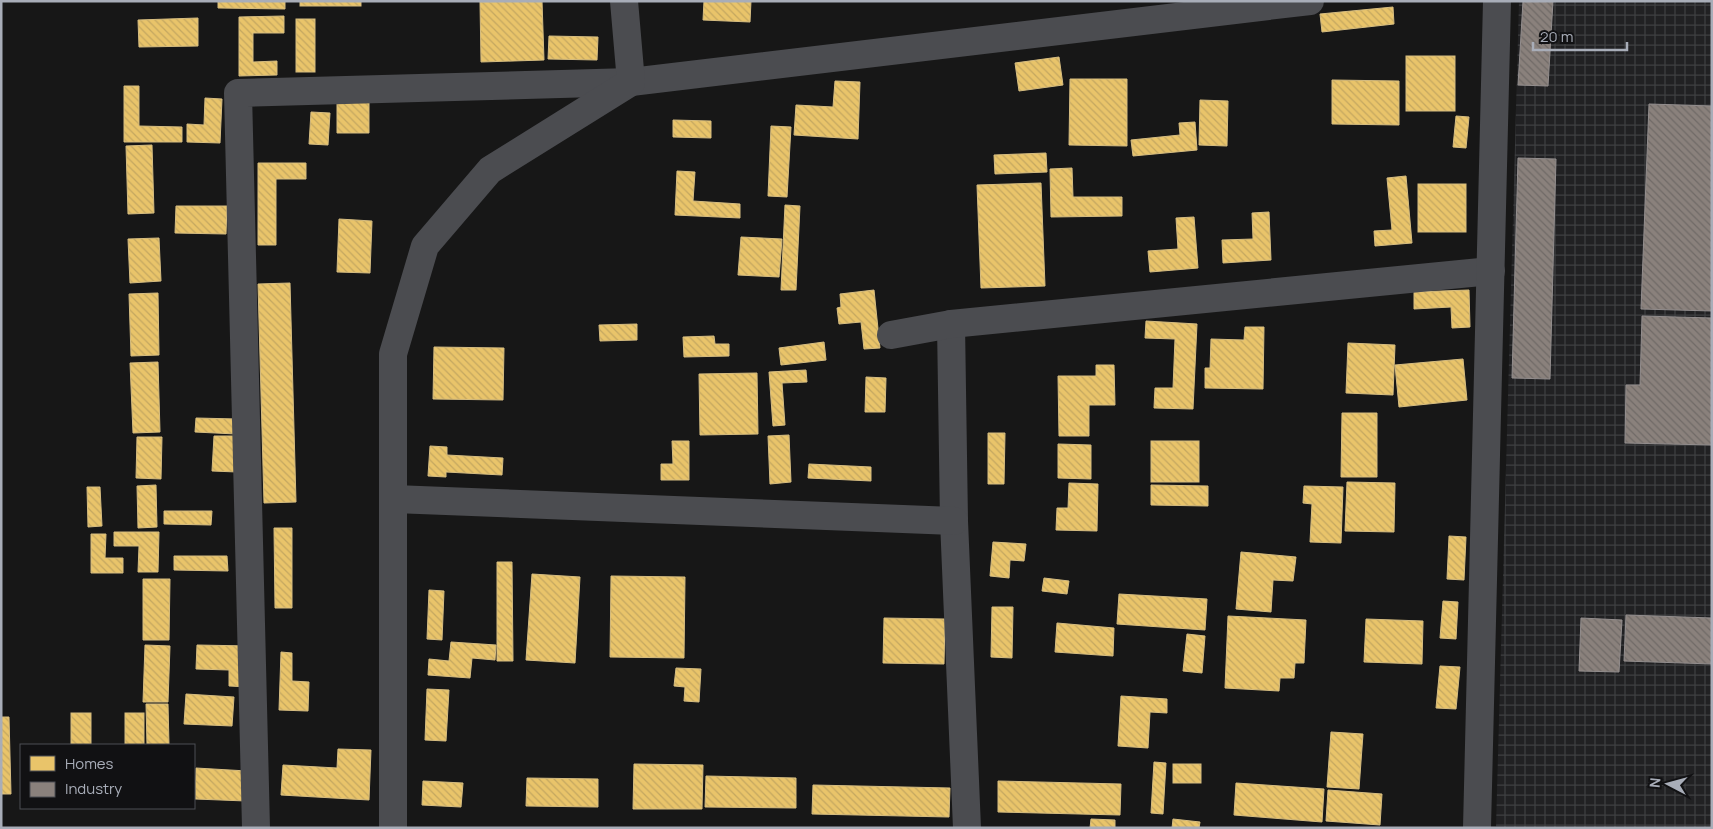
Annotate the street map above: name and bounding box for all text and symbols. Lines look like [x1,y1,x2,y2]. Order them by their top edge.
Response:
scale bar [1533,20,1627,52]
text: 20 m [1540,26,1573,47]
legend [20,744,195,809]
text: Homes [65,753,114,774]
north arrow [1643,759,1693,809]
text: N [1645,777,1665,789]
text: Industry [65,778,122,799]

